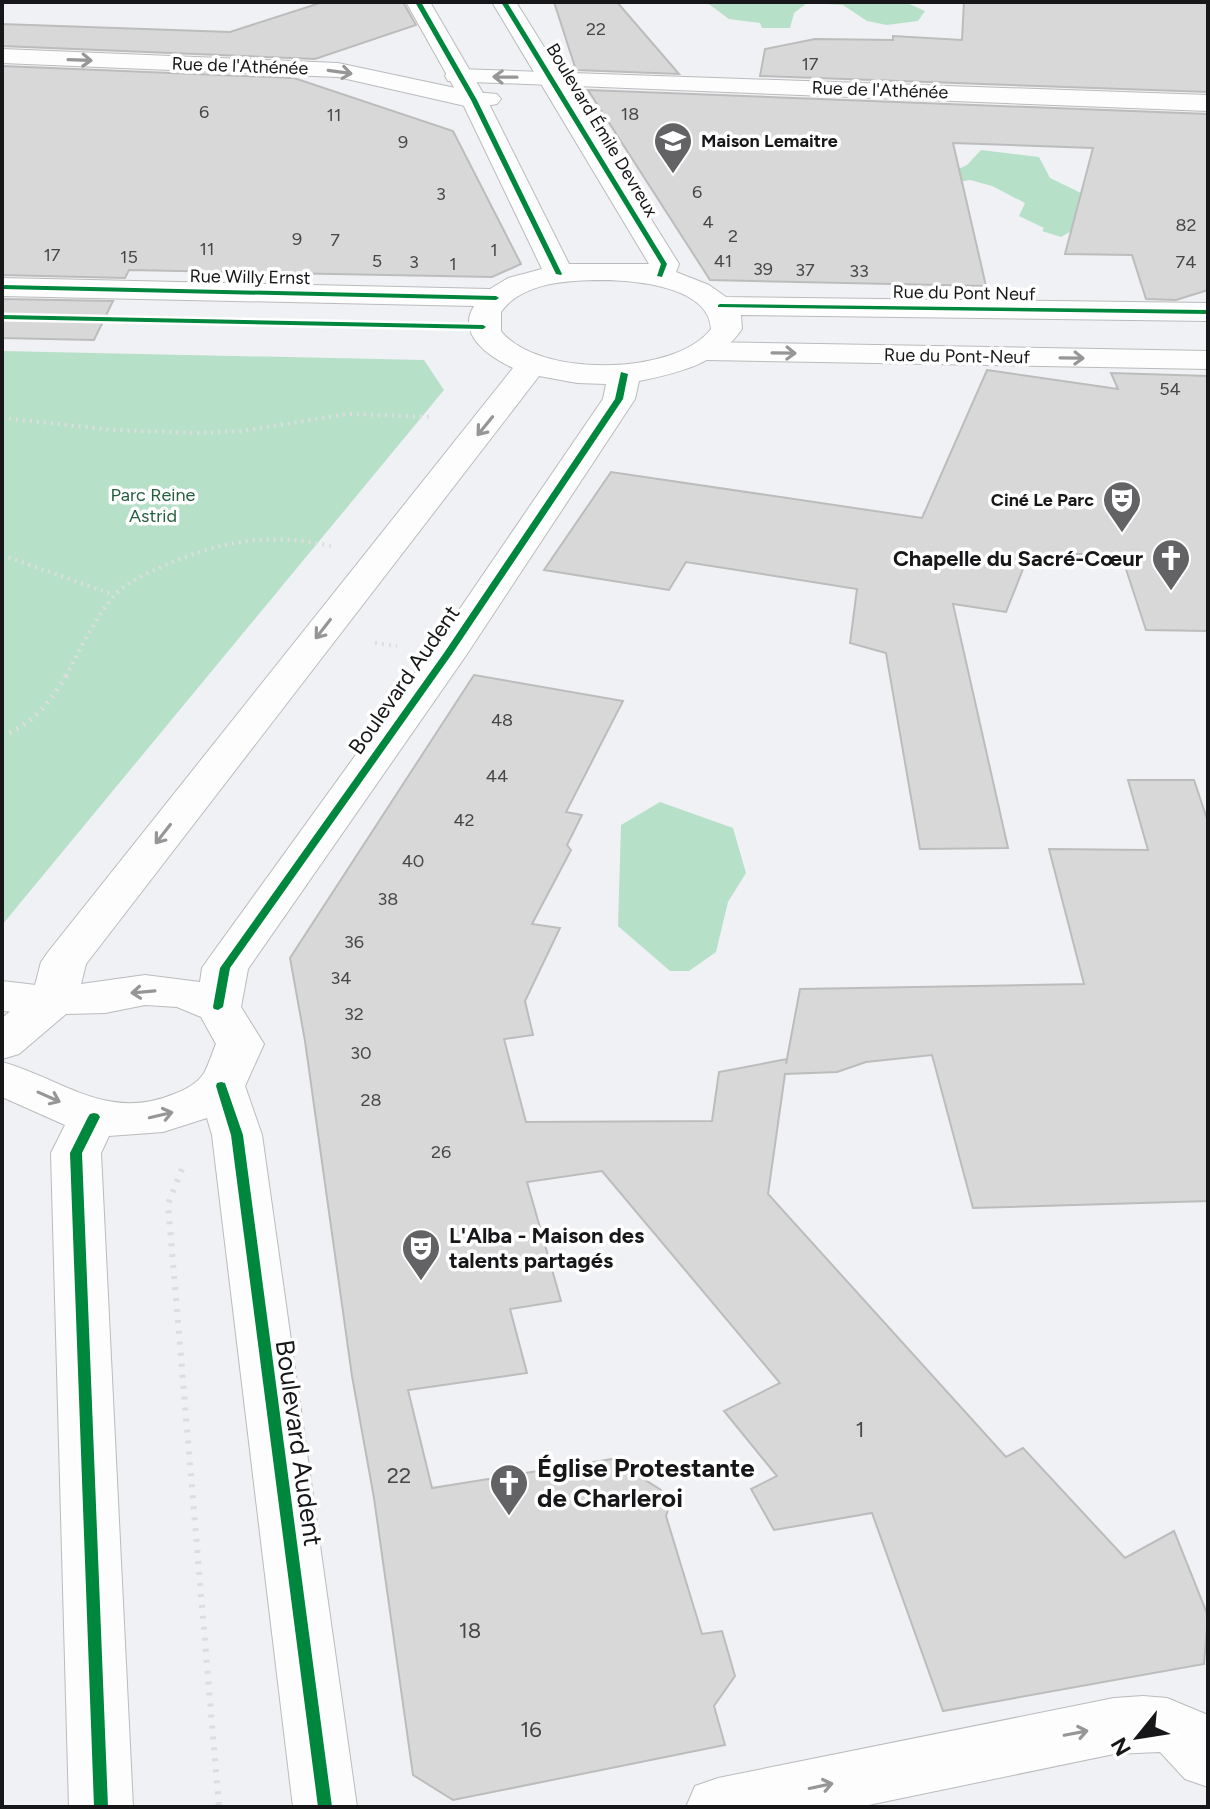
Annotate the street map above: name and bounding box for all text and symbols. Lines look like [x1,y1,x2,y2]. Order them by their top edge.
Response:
house number: 22 [586,18,606,40]
street label: Boulevard Émile Devreux [541,39,663,221]
one-way arrow [66,52,93,67]
street label: Rue de l'Athénée [171,53,309,79]
house number: 17 [801,53,819,75]
one-way arrow [326,65,352,80]
one-way arrow [492,69,519,84]
street label: Rue de l'Athénée [811,77,949,103]
house number: 6 [199,101,209,123]
house number: 18 [621,103,639,125]
house number: 11 [327,104,341,126]
school or university icon: Maison Lemaitre [652,120,694,175]
place label: Maison Lemaitre [701,130,838,152]
house number: 9 [398,131,408,153]
house number: 6 [692,181,702,203]
house number: 3 [436,183,446,205]
house number: 4 [702,211,714,233]
house number: 82 [1175,214,1197,236]
house number: 2 [728,225,738,247]
house number: 9 [292,228,302,250]
house number: 7 [330,229,340,251]
house number: 11 [200,238,214,260]
house number: 1 [490,239,498,261]
house number: 17 [43,244,61,266]
house number: 15 [120,246,138,268]
house number: 5 [372,250,382,272]
house number: 41 [714,250,732,272]
house number: 3 [409,251,419,273]
house number: 74 [1176,251,1196,273]
house number: 1 [449,253,457,275]
house number: 39 [753,258,773,280]
house number: 37 [795,259,815,281]
house number: 33 [849,260,869,282]
street label: Rue Willy Ernst [189,265,311,289]
street label: Rue du Pont Neuf [892,281,1036,305]
street label: Rue du Pont-Neuf [884,344,1031,368]
one-way arrow [770,345,797,361]
one-way arrow [1058,350,1085,365]
house number: 54 [1159,378,1181,400]
one-way arrow [476,415,494,436]
theatre icon: Ciné Le Parc [1101,479,1143,534]
park label: Parc Reine Astrid [111,484,196,527]
place label: Ciné Le Parc [991,489,1094,511]
church icon: Chapelle du Sacré-Cœur [1150,537,1192,592]
place label: Chapelle du Sacré-Cœur [893,545,1144,572]
street label: Boulevard Audent [343,600,465,760]
one-way arrow [314,618,331,639]
house number: 48 [491,709,513,731]
house number: 44 [486,765,508,787]
house number: 42 [453,809,475,831]
one-way arrow [155,823,172,844]
house number: 40 [402,850,424,872]
house number: 38 [378,888,398,910]
house number: 36 [344,931,364,953]
house number: 34 [331,967,351,989]
one-way arrow [130,985,157,1000]
house number: 32 [344,1003,364,1025]
house number: 30 [350,1042,372,1064]
house number: 28 [360,1089,382,1111]
one-way arrow [36,1090,60,1105]
one-way arrow [148,1107,174,1122]
house number: 26 [431,1141,451,1163]
place label: L'Alba - Maison des talents partagés [449,1222,644,1274]
theatre icon: L'Alba - Maison des talents partagés [400,1227,442,1282]
street label: Boulevard Audent [269,1338,329,1548]
house number: 1 [855,1416,865,1443]
place label: Église Protestante de Charleroi [537,1452,755,1514]
house number: 22 [387,1462,411,1489]
church icon: Église Protestante de Charleroi [488,1462,530,1517]
house number: 18 [459,1617,481,1644]
north arrow [1098,1697,1178,1777]
house number: 16 [520,1716,542,1743]
one-way arrow [1063,1725,1088,1740]
text: N [1105,1733,1137,1761]
one-way arrow [808,1777,834,1792]

